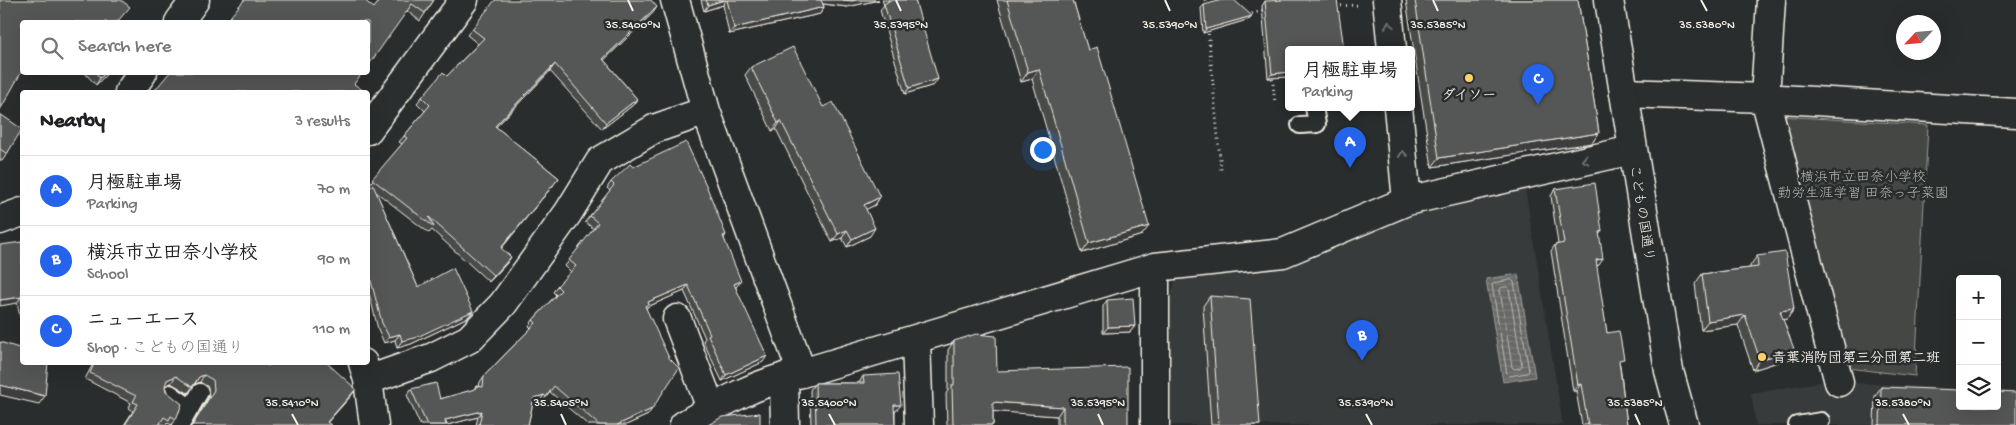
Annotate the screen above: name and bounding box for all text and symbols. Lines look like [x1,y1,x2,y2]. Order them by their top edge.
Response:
north arrow [1896,15,1941,60]
text: 35.5400°N [604,19,661,33]
text: 35.5395°N [873,19,928,33]
text: 35.5390°N [1142,19,1198,33]
text: 35.5385°N [1410,19,1466,33]
text: 35.5380°N [1678,19,1735,33]
search box [20,20,370,75]
one-way arrow [1384,20,1395,28]
icon: search [38,34,66,62]
text: Search here [78,36,172,59]
popup [1285,46,1415,111]
text: 月極駐車場 [1302,61,1398,84]
pin: C [1522,64,1554,105]
marker: ダイソー [1463,72,1475,84]
text: Parking [1302,84,1353,103]
place label: ダイソー [1442,88,1496,105]
text: Nearby [40,110,105,135]
text: 3 results [295,113,350,132]
pin: A [1334,127,1366,168]
your location [1030,137,1056,163]
one-way arrow [1397,149,1408,157]
one-way arrow [1580,155,1589,165]
street label: こどもの国通り [1624,164,1657,263]
park label: 横浜市立田奈小学校 勤労生涯学習 田奈っ子菜園 [1777,170,1949,203]
text: 月極駐車場 [87,173,182,196]
text: A [51,181,61,200]
text: 70 m [317,181,350,200]
text: Parking [87,196,138,215]
text: 横浜市立田奈小学校 [87,243,258,266]
text: B [52,251,60,270]
text: 90 m [318,251,350,270]
text: School [87,266,129,285]
map controls [1956,275,2001,410]
button: + [1956,275,2001,320]
text: ニューエース [87,310,199,333]
pin: B [1346,320,1378,361]
button: − [1956,320,2001,365]
text: C [52,321,60,340]
text: 110 m [313,321,350,340]
text: Shop · こどもの国通り [87,340,244,359]
place label: 青葉消防団第三分団第二班 [1772,350,1940,368]
marker: 青葉消防団第三分団第二班 [1756,351,1768,363]
button: layers [1956,365,2001,410]
text: 35.5410°N [264,397,319,411]
text: 35.5405°N [533,397,588,411]
text: 35.5400°N [800,397,857,411]
text: 35.5395°N [1070,397,1125,411]
text: 35.5390°N [1338,397,1394,411]
text: 35.5385°N [1607,397,1663,411]
text: 35.5380°N [1874,397,1931,411]

